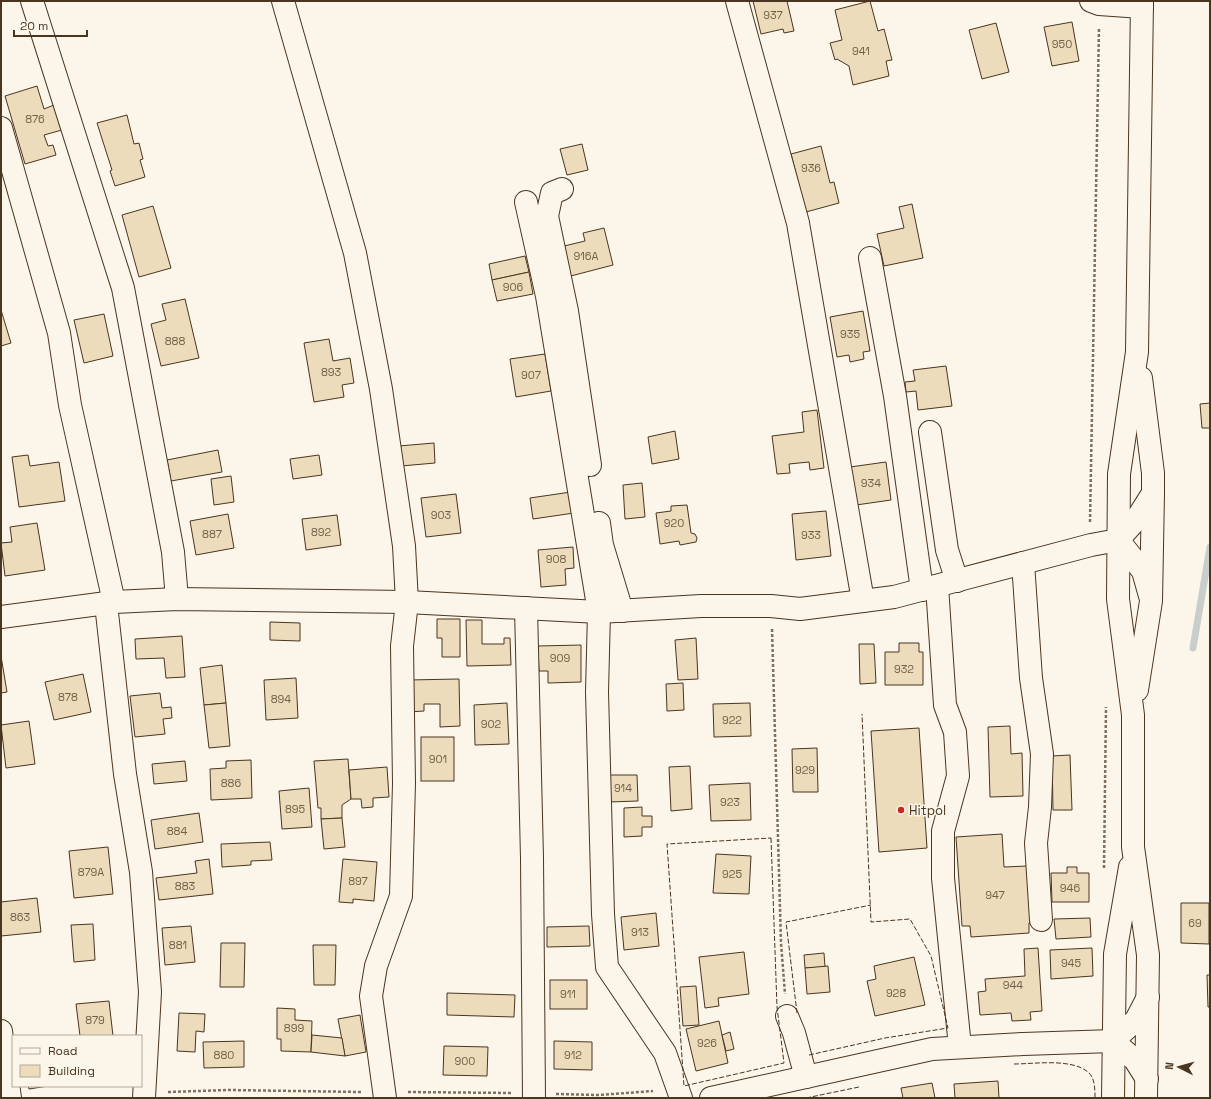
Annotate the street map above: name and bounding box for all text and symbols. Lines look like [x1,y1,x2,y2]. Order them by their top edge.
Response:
house number: 937 [763,8,783,22]
scale bar [14,12,87,38]
text: 20 m [20,18,48,34]
house number: 950 [1052,37,1072,51]
house number: 941 [852,44,870,58]
house number: 876 [25,112,45,126]
house number: 936 [801,161,821,175]
house number: 916A [574,249,599,263]
house number: 906 [503,280,524,294]
house number: 935 [840,327,860,341]
house number: 888 [165,334,185,348]
house number: 893 [321,365,341,379]
house number: 907 [521,368,541,382]
house number: 934 [861,476,881,490]
house number: 903 [431,508,452,522]
house number: 920 [664,516,684,530]
house number: 892 [311,525,331,539]
house number: 887 [202,527,222,541]
house number: 933 [801,528,821,542]
house number: 908 [546,552,566,566]
house number: 909 [550,651,571,665]
house number: 932 [894,662,914,676]
house number: 878 [58,690,78,704]
house number: 894 [271,692,291,706]
house number: 922 [722,713,742,727]
house number: 902 [481,717,502,731]
house number: 901 [429,752,447,766]
house number: 929 [795,763,815,777]
house number: 886 [221,776,241,790]
house number: 914 [614,781,632,795]
house number: 923 [720,795,740,809]
house number: 895 [285,802,305,816]
place label: Hitpol [909,802,946,819]
marker: Hitpol [896,805,906,815]
house number: 884 [167,824,187,838]
house number: 879A [78,865,104,879]
house number: 925 [722,867,742,881]
house number: 897 [348,874,368,888]
house number: 883 [175,879,196,893]
house number: 946 [1060,881,1080,895]
house number: 947 [985,888,1005,902]
house number: 863 [10,910,30,924]
house number: 69 [1188,916,1202,930]
house number: 913 [631,925,649,939]
house number: 881 [169,938,187,952]
house number: 945 [1061,956,1082,970]
house number: 944 [1003,978,1023,992]
house number: 928 [886,986,906,1000]
house number: 911 [560,987,576,1001]
house number: 879 [85,1013,105,1027]
house number: 899 [284,1021,304,1035]
legend [12,1035,142,1087]
house number: 926 [697,1036,717,1050]
text: Road [48,1043,77,1059]
north arrow [1159,1047,1199,1087]
house number: 880 [214,1048,234,1062]
house number: 912 [564,1048,582,1062]
house number: 900 [455,1054,475,1068]
text: N [1162,1062,1176,1070]
text: Building [48,1063,95,1079]

